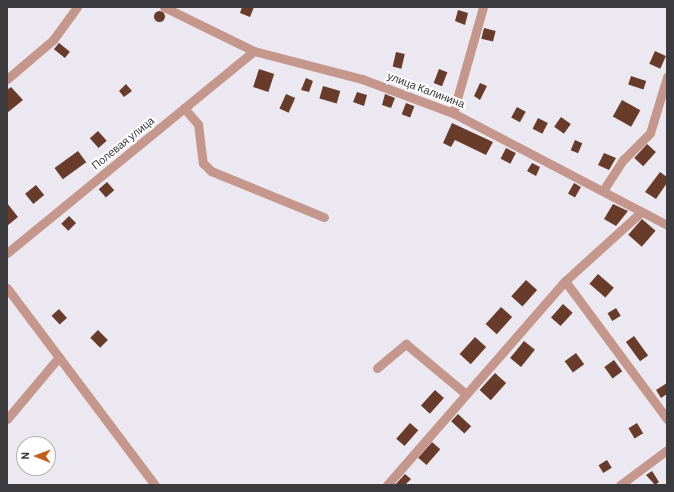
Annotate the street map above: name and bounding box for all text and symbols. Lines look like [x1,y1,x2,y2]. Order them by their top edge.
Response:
street label: улица Калинина [385,69,467,111]
street label: Полевая улица [89,114,157,172]
north arrow [16,436,56,476]
text: N [18,452,31,460]

